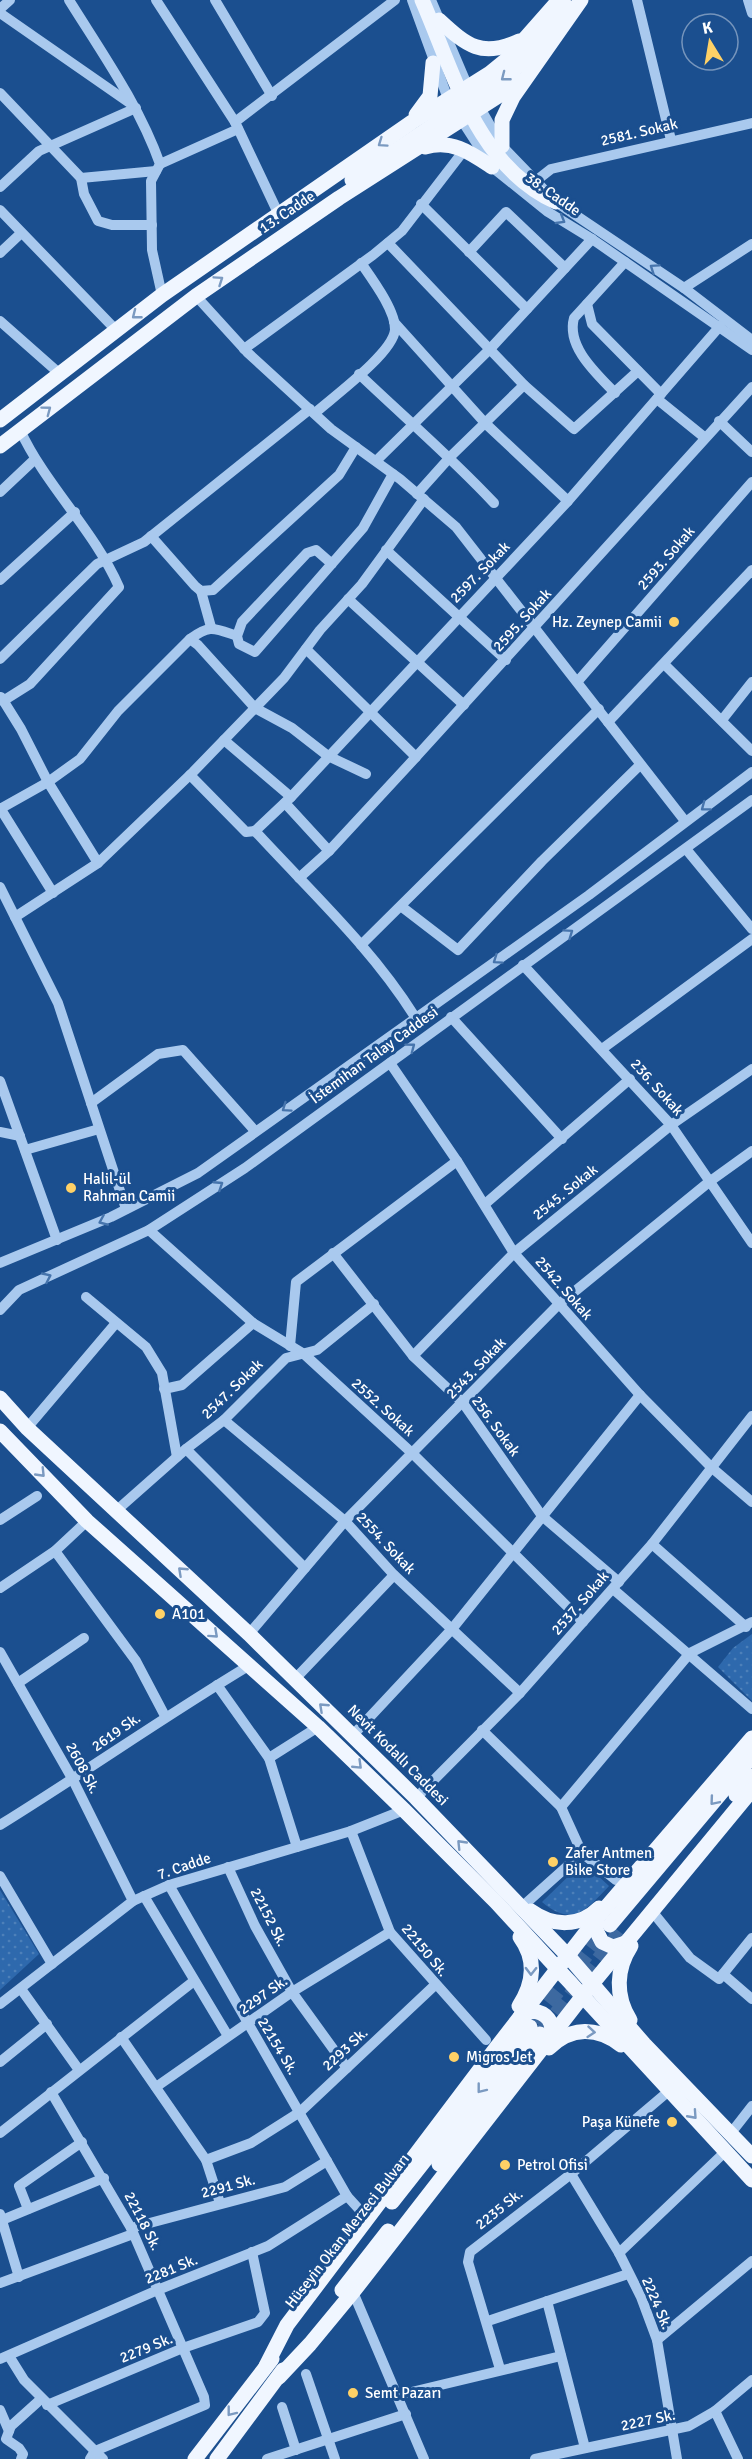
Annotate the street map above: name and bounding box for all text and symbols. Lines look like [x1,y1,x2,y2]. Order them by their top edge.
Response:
north arrow [680,12,740,72]
text: K [701,17,714,39]
one-way arrow [500,69,511,80]
street label: 2581. Sokak [599,114,680,150]
one-way arrow [377,136,388,147]
street label: 38. Cadde [522,168,584,220]
street label: 13. Cadde [256,187,318,237]
one-way arrow [555,212,565,224]
one-way arrow [650,264,661,275]
one-way arrow [212,276,223,287]
one-way arrow [132,308,143,319]
one-way arrow [40,406,51,417]
street label: 2593. Sokak [633,522,699,594]
street label: 2597. Sokak [446,537,514,606]
street label: 2595. Sokak [489,584,555,655]
place label: Hz. Zeynep Camii [552,613,662,631]
marker: Hz. Zeynep Camii [667,615,681,629]
one-way arrow [701,800,712,811]
one-way arrow [563,929,574,940]
one-way arrow [493,953,504,964]
street label: İstemihan Talay Caddesi [307,1003,441,1107]
one-way arrow [405,1043,416,1054]
street label: 236. Sokak [627,1055,688,1120]
one-way arrow [282,1101,293,1112]
street label: 2545. Sokak [529,1160,602,1224]
place label: Halil-ül Rahman Camii [83,1170,175,1205]
marker: Halil-ül Rahman Camii [64,1181,78,1195]
one-way arrow [212,1181,223,1192]
one-way arrow [98,1214,109,1226]
street label: 2542. Sokak [531,1252,597,1324]
one-way arrow [41,1273,52,1285]
street label: 2543. Sokak [442,1333,510,1402]
street label: 2547. Sokak [198,1355,267,1423]
street label: 2552. Sokak [348,1374,419,1440]
street label: 256. Sokak [468,1392,524,1460]
one-way arrow [33,1465,44,1476]
street label: 2554. Sokak [353,1508,420,1578]
street label: 2537. Sokak [547,1567,613,1639]
one-way arrow [178,1568,189,1579]
place label: A101 [172,1605,205,1623]
marker: A101 [153,1607,167,1621]
one-way arrow [208,1627,218,1638]
street label: Nevit Kodallı Caddesi [344,1701,452,1809]
one-way arrow [319,1703,330,1714]
street label: 2619 Sk. [88,1709,144,1755]
street label: 2608 Sk. [62,1739,104,1797]
one-way arrow [351,1758,362,1769]
one-way arrow [711,1794,722,1805]
one-way arrow [457,1840,468,1851]
place label: Zafer Antmen Bike Store [565,1844,652,1879]
street label: 7. Cadde [155,1848,213,1884]
marker: Zafer Antmen Bike Store [546,1855,560,1869]
street label: 22152 Sk. [247,1885,291,1949]
street label: 22150 Sk. [398,1920,452,1980]
one-way arrow [525,1967,537,1976]
street label: 2297 Sk. [235,1972,291,2018]
street label: 22154 Sk. [254,2014,302,2078]
street label: 2293 Sk. [319,2023,371,2075]
one-way arrow [586,2025,595,2038]
place label: Migros Jet [466,2048,532,2066]
marker: Migros Jet [447,2050,461,2064]
one-way arrow [477,2082,488,2093]
one-way arrow [685,2108,696,2119]
place label: Paşa Künefe [582,2113,660,2131]
marker: Paşa Künefe [665,2115,679,2129]
street label: Hüseyin Okan Merzeci Bulvarı [281,2150,413,2312]
place label: Petrol Ofisi [517,2156,588,2174]
marker: Petrol Ofisi [498,2158,512,2172]
street label: 2291 Sk. [199,2170,257,2202]
street label: 2235 Sk. [472,2185,526,2233]
street label: 22118 Sk. [121,2189,165,2253]
street label: 2281 Sk. [142,2250,200,2288]
street label: 2224 Sk. [638,2274,676,2332]
street label: 2279 Sk. [117,2329,175,2367]
place label: Semt Pazarı [365,2384,441,2402]
marker: Semt Pazarı [346,2386,360,2400]
one-way arrow [227,2405,238,2416]
street label: 2227 Sk. [619,2405,677,2435]

